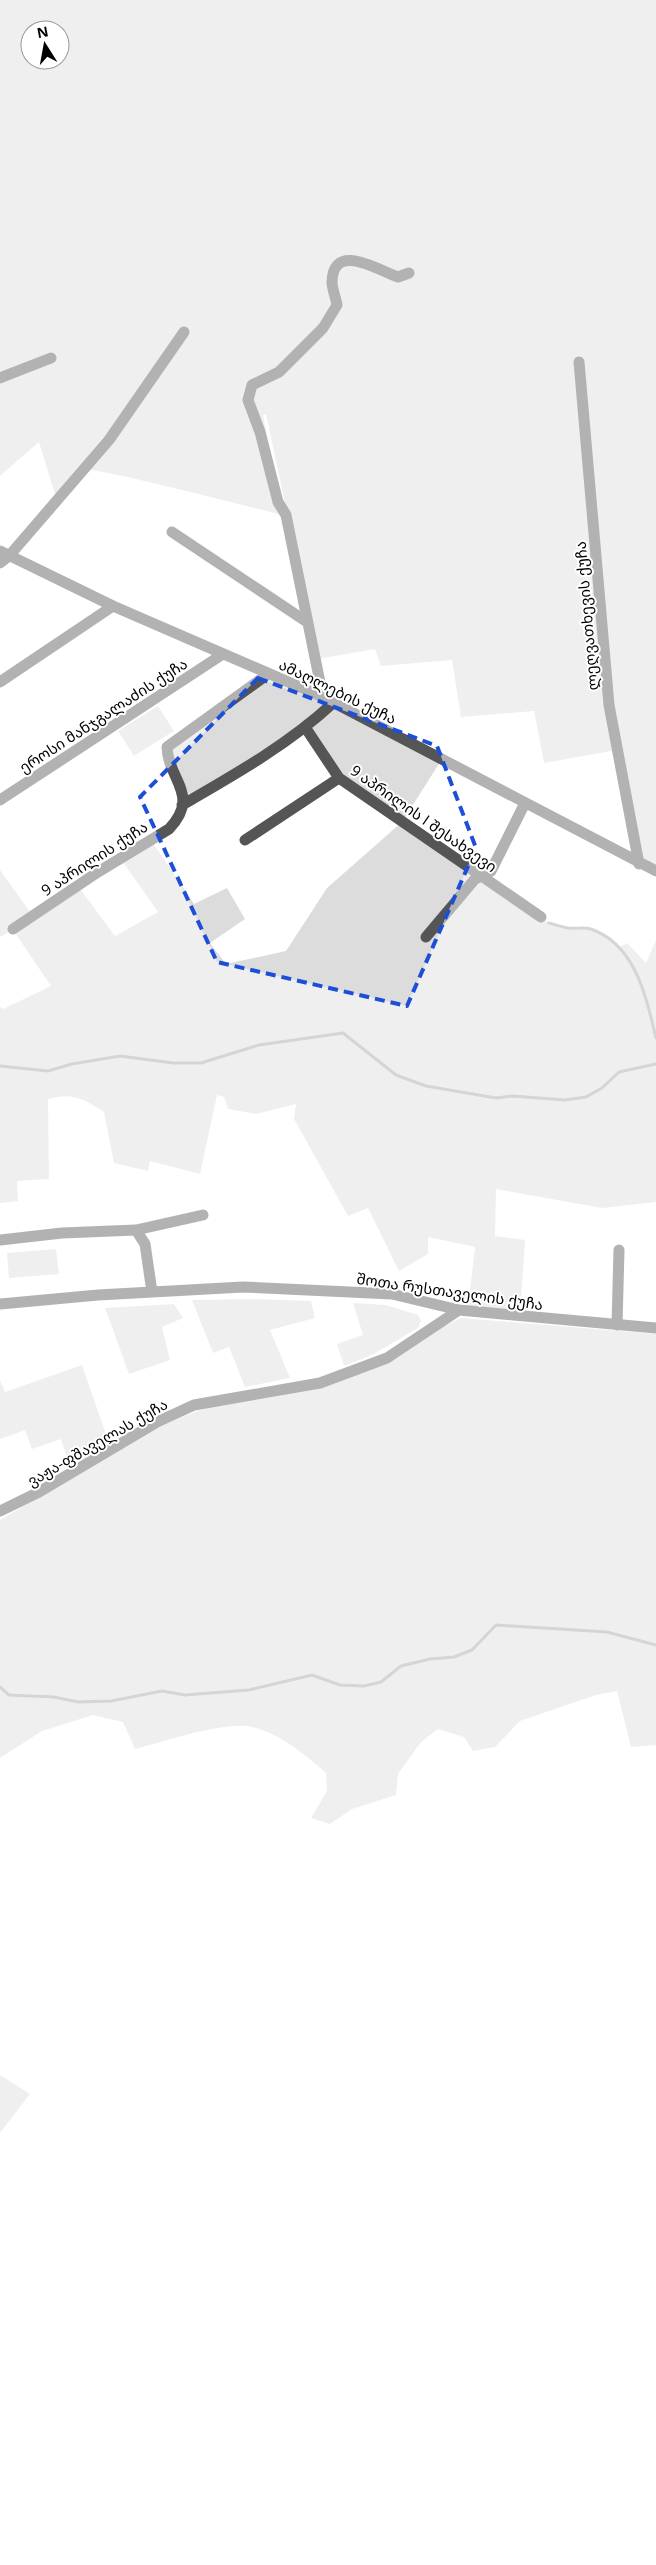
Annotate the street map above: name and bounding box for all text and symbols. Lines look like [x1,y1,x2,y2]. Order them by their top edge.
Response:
north arrow [20,20,70,70]
text: N [35,21,50,42]
street label: ლეღვათხევის ქუჩა [570,541,602,691]
street label: ეროსი მანჯგალაძის ქუჩა [15,653,191,777]
street label: ამაღლების ქუჩა [276,654,400,728]
street label: 9 აპრილის I შესახვევი [347,760,501,876]
street label: 9 აპრილის ქუჩა [37,816,151,900]
street label: შოთა რუსთაველის ქუჩა [356,1268,544,1314]
street label: ვაჟა-ფშაველას ქუჩა [23,1394,171,1490]

